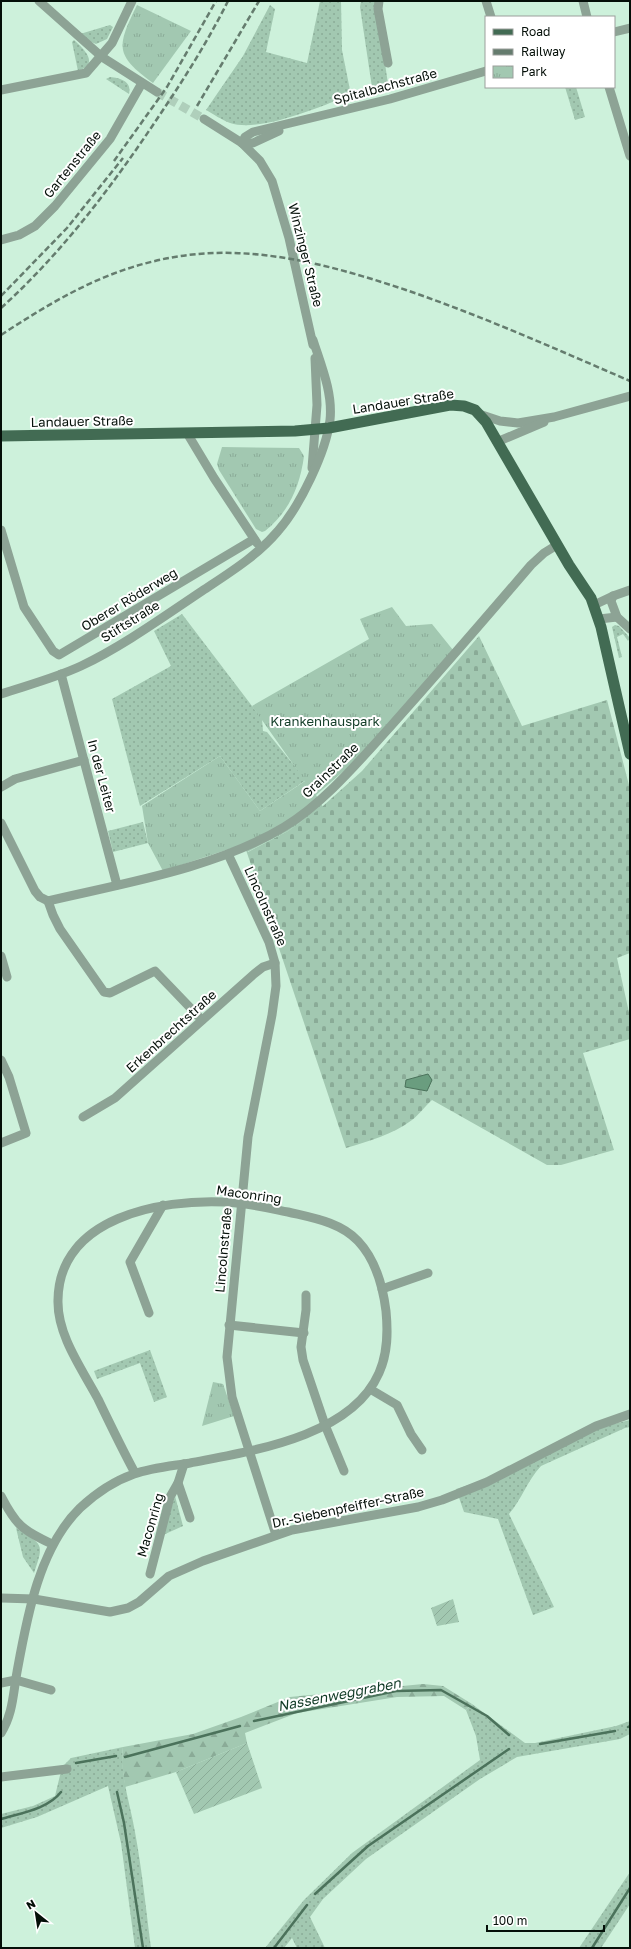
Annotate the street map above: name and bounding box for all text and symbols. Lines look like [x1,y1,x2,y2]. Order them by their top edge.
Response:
legend [485,16,615,88]
text: Road [521,24,550,39]
text: Railway [521,44,566,59]
text: Park [521,64,547,79]
street label: Spitalbachstraße [332,65,438,107]
street label: Gartenstraße [40,127,104,201]
street label: Winzinger Straße [285,201,327,309]
street label: Landauer Straße [351,385,455,417]
street label: Landauer Straße [31,412,133,430]
street label: Oberer Röderweg [78,564,180,634]
street label: Stiftstraße [98,597,162,645]
park label: Krankenhauspark [270,713,381,729]
street label: In der Leiter [85,738,119,814]
street label: Grainstraße [298,739,362,801]
street label: Lincolnstraße [241,864,291,948]
street label: Erkenbrechtstraße [123,986,219,1076]
street label: Maconring [215,1181,283,1207]
street label: Lincolnstraße [211,1207,235,1293]
street label: Dr.-Siebenpfeiffer-Straße [271,1483,425,1531]
street label: Maconring [133,1491,167,1559]
water label: Nassenweggraben [276,1673,403,1714]
north arrow [16,1893,56,1933]
text: N [24,1896,38,1912]
scale bar [487,1907,604,1933]
text: 100 m [493,1913,527,1928]

